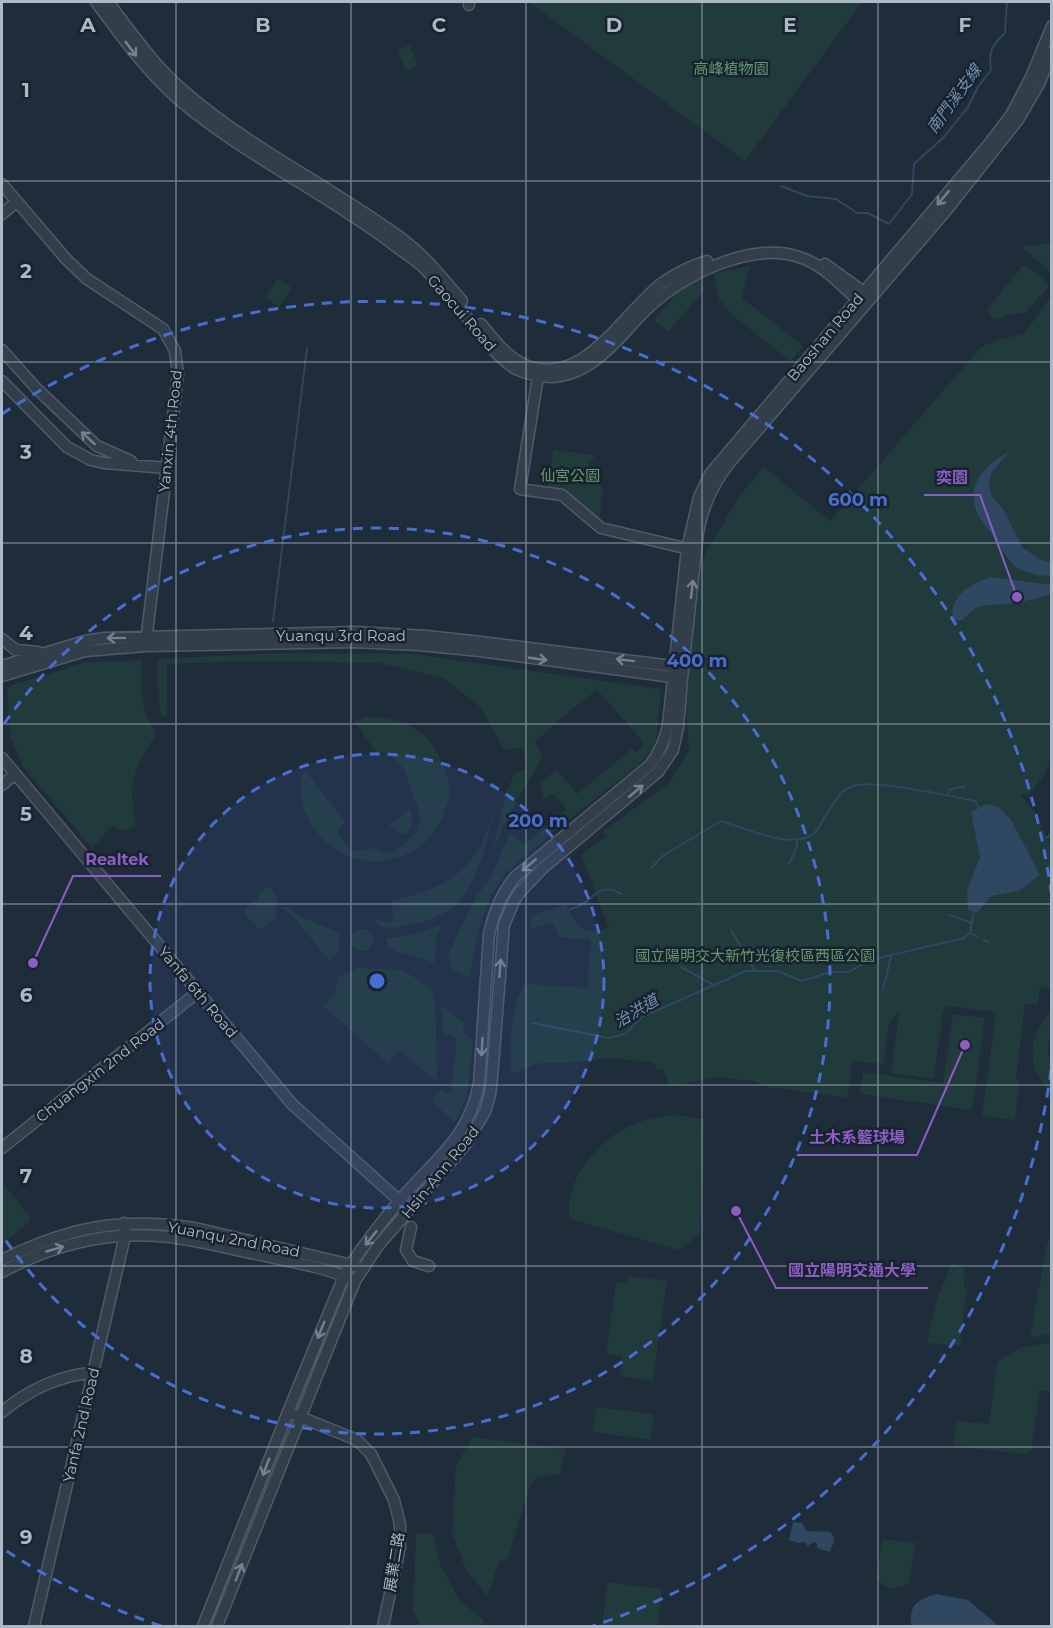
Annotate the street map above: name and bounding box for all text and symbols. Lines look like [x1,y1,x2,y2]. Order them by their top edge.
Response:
text: A [79,13,96,37]
text: B [255,13,271,37]
text: C [432,13,447,37]
text: D [606,13,622,37]
text: E [783,13,797,37]
text: F [959,13,972,37]
one-way arrow [125,40,137,56]
park label: 高峰植物園 [693,59,769,78]
water label: 南門溪支線 [923,59,986,137]
text: 1 [22,78,30,102]
one-way arrow [936,190,950,205]
text: 2 [20,259,32,283]
street label: Gaocui Road [423,271,501,355]
street label: Baoshan Road [783,289,867,385]
street label: Yanxin 4th Road [154,369,186,493]
one-way arrow [81,431,96,445]
text: 3 [19,440,32,464]
callout: 奕園 [924,461,980,495]
park label: 仙宮公園 [540,466,600,485]
text: 奕園 [936,468,968,487]
text: 600 m [828,489,888,511]
one-way arrow [687,579,698,599]
text: 4 [19,621,33,645]
street label: Yuanqu 3rd Road [276,626,406,645]
one-way arrow [107,632,127,643]
text: 400 m [667,650,727,672]
one-way arrow [528,654,548,665]
one-way arrow [615,654,635,665]
one-way arrow [628,784,643,798]
text: 5 [20,802,32,826]
text: 200 m [508,810,568,832]
callout: Realtek [73,842,161,876]
text: Realtek [85,850,149,869]
one-way arrow [522,858,537,872]
street label: Yanfa 6th Road [154,942,242,1042]
park label: 國立陽明交大新竹光復校區西區公園 [635,946,875,965]
one-way arrow [495,959,506,979]
centre of rings [367,971,387,991]
text: 6 [20,983,33,1007]
water label: 治洪道 [611,989,663,1032]
street label: Chuangxin 2nd Road [32,1014,168,1126]
one-way arrow [476,1037,487,1057]
callout: 土木系籃球場 [797,1121,917,1155]
street label: Hsin-Ann Road [397,1122,483,1222]
text: 土木系籃球場 [809,1128,905,1147]
text: 7 [20,1164,32,1188]
street label: Yuanqu 2nd Road [166,1217,302,1261]
one-way arrow [365,1229,377,1245]
one-way arrow [45,1243,64,1254]
callout: 國立陽明交通大學 [776,1254,928,1288]
text: 國立陽明交通大學 [788,1261,916,1280]
one-way arrow [315,1320,326,1338]
text: 8 [19,1344,33,1368]
street label: Yanfa 2nd Road [59,1366,103,1484]
one-way arrow [260,1457,271,1476]
text: 9 [20,1525,32,1549]
street label: 展業二路 [380,1531,408,1593]
one-way arrow [234,1563,245,1582]

